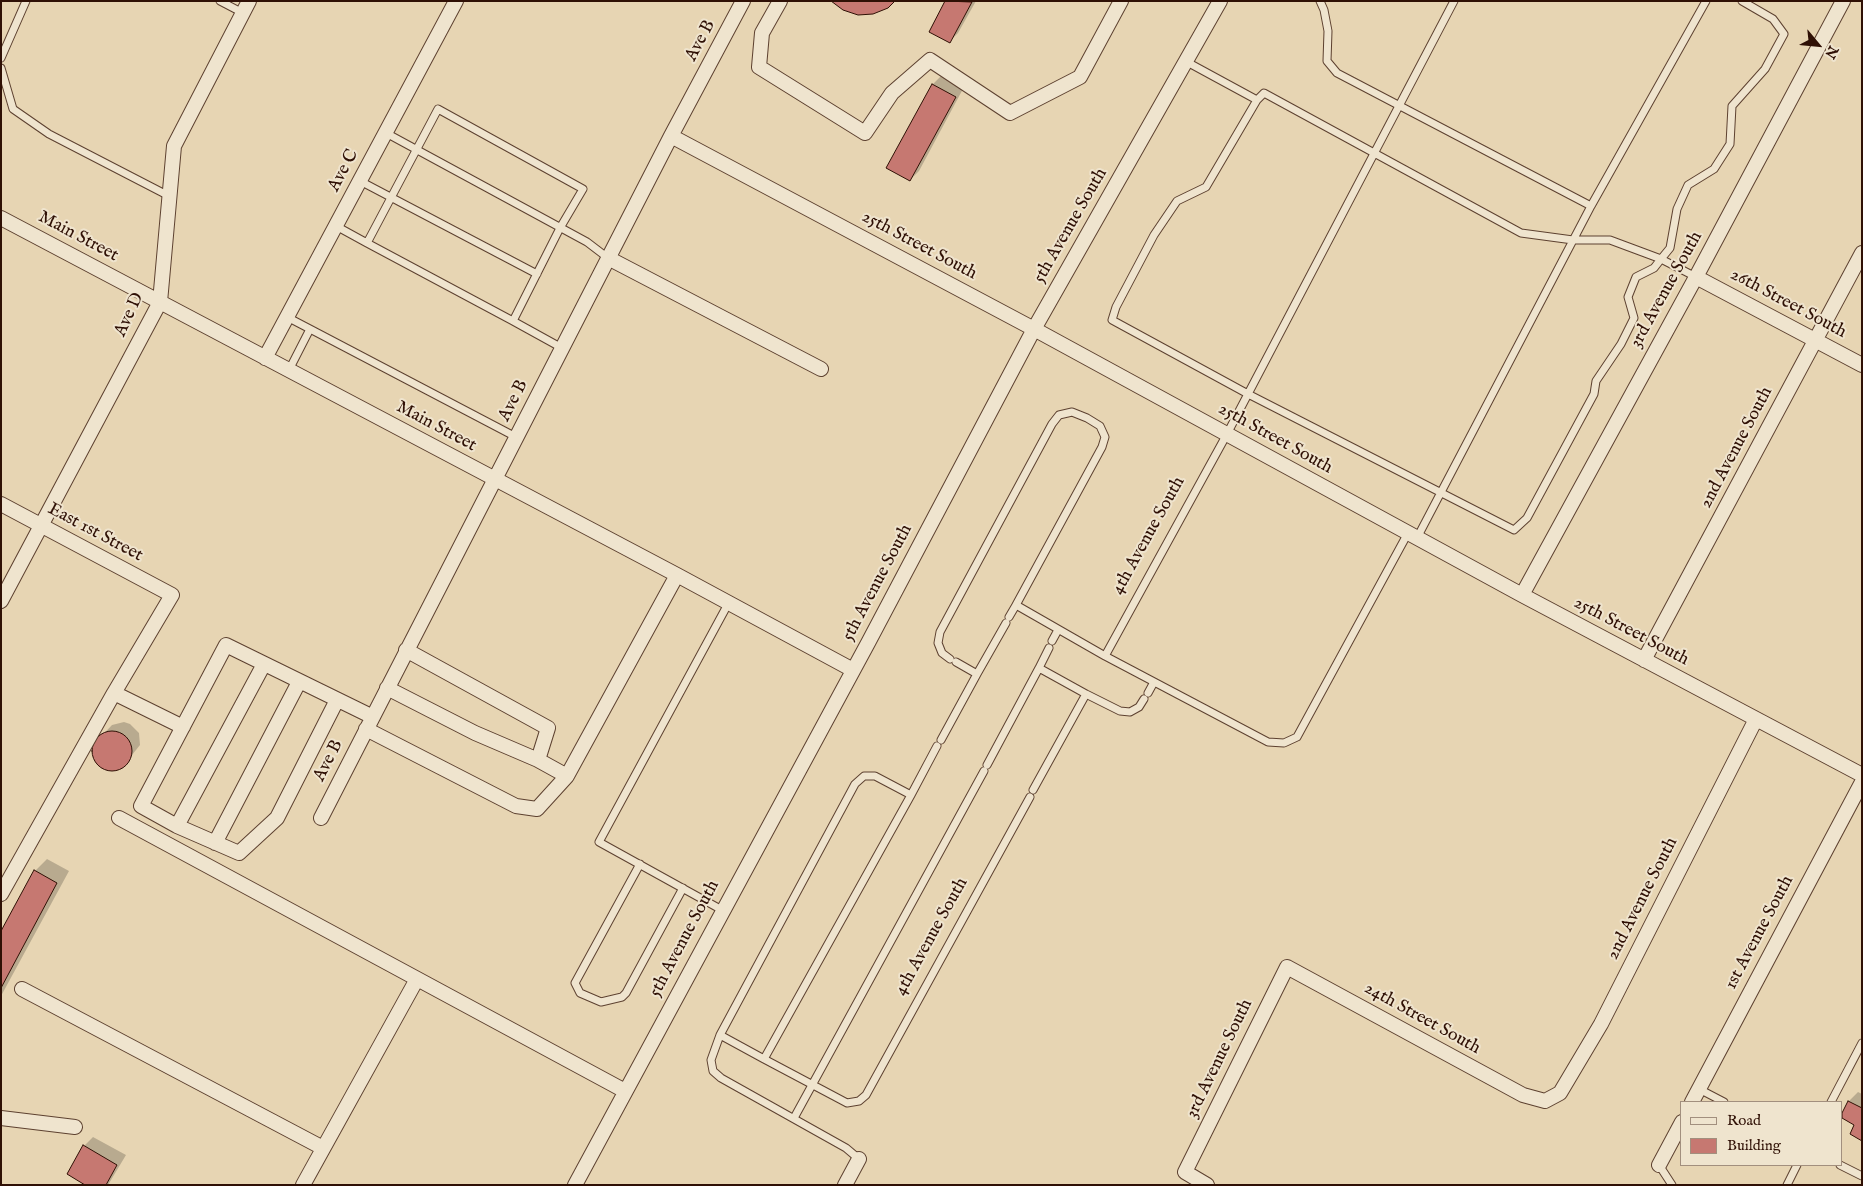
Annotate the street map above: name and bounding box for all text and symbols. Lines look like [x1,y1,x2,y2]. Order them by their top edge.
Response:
street label: Ave B [681,17,721,65]
north arrow [1793,20,1843,70]
text: N [1820,42,1842,62]
street label: Ave C [324,146,364,196]
street label: 5th Avenue South [1029,165,1113,287]
street label: Main Street [34,207,122,267]
street label: 25th Street South [858,207,980,285]
street label: 3rd Avenue South [1626,228,1708,352]
street label: 26th Street South [1726,264,1850,344]
street label: Ave D [110,289,150,341]
street label: Ave B [494,377,534,425]
street label: 2nd Avenue South [1696,384,1778,512]
street label: Main Street [392,397,480,457]
street label: 25th Street South [1214,399,1336,479]
street label: 4th Avenue South [1108,473,1190,599]
street label: East 1st Street [44,499,146,567]
street label: 5th Avenue South [838,521,918,645]
street label: 25th Street South [1570,593,1692,671]
street label: Ave B [309,737,349,785]
street label: 2nd Avenue South [1603,834,1683,964]
street label: 1st Avenue South [1721,872,1799,994]
street label: 4th Avenue South [891,874,973,1000]
street label: 5th Avenue South [645,877,725,1001]
street label: 24th Street South [1360,978,1484,1060]
street label: 3rd Avenue South [1182,996,1258,1122]
legend [1680,1101,1843,1166]
text: Road [1727,1111,1761,1130]
text: Building [1727,1136,1781,1155]

